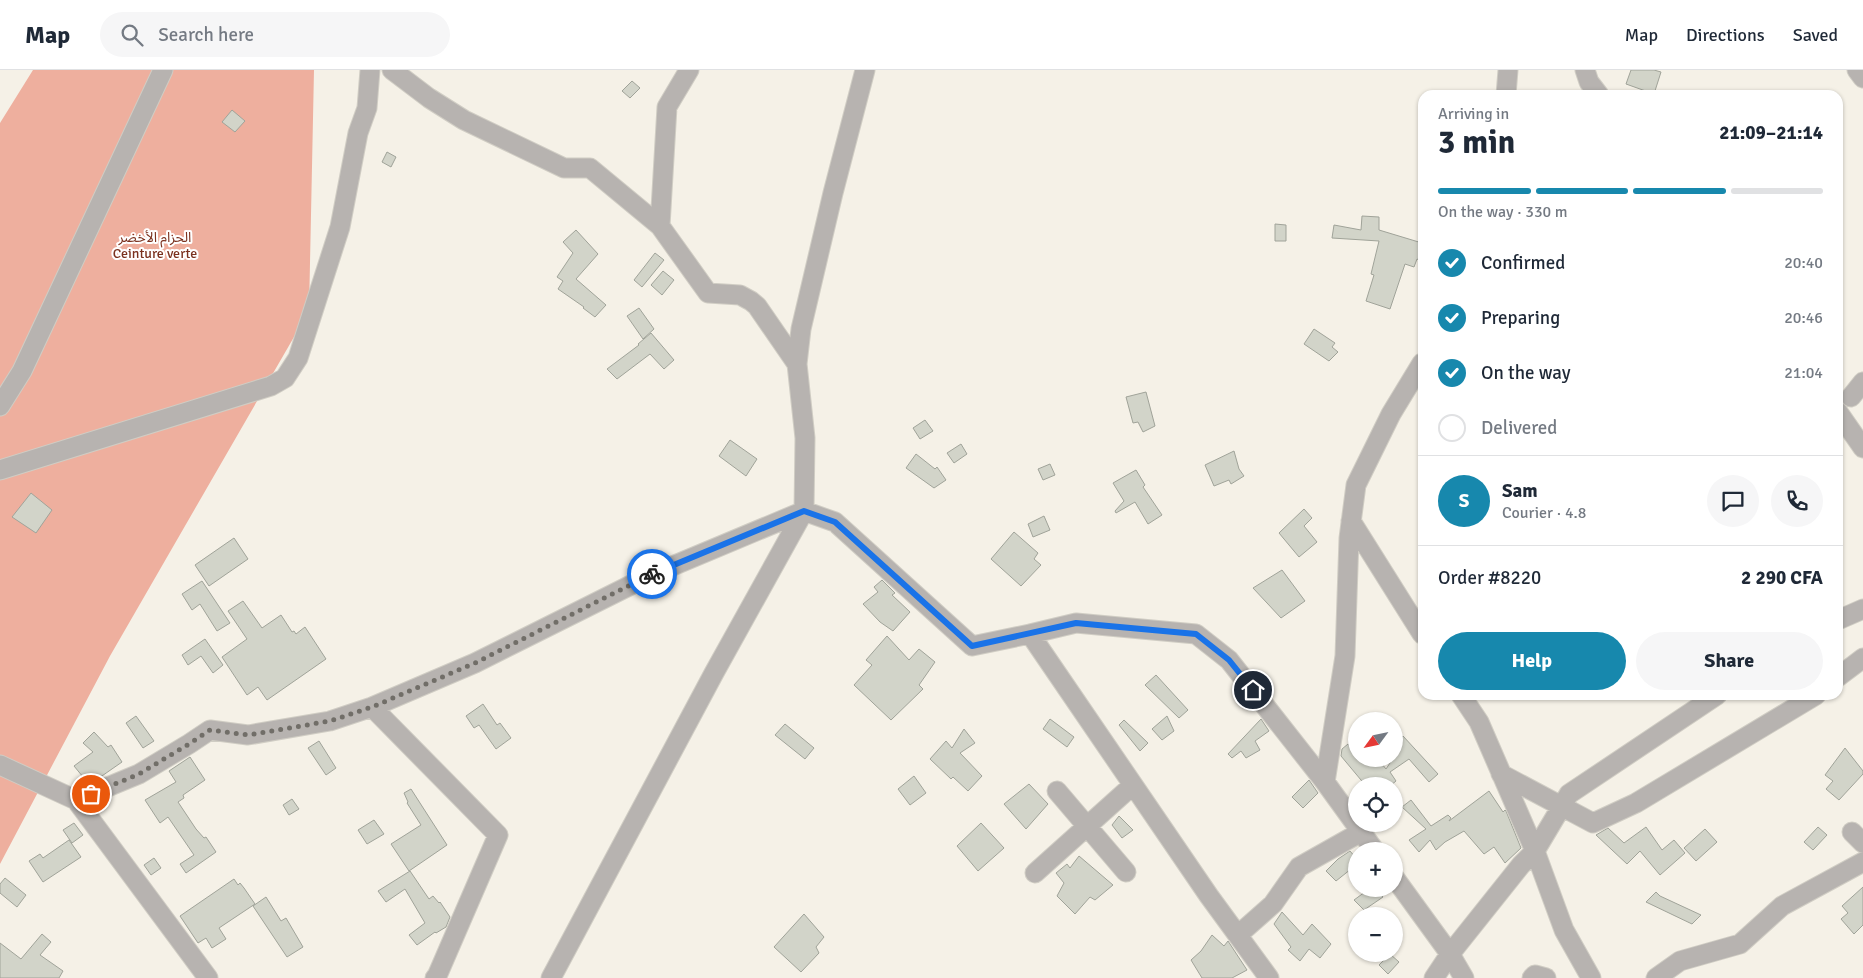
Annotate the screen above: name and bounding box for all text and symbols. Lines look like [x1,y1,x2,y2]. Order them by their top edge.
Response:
search box [100,12,450,57]
text: Map [25,20,70,50]
icon: search [118,21,146,49]
text: Search here [158,23,254,47]
text: Map [1625,24,1658,46]
text: Directions [1686,24,1765,46]
text: Saved [1793,24,1838,46]
text: Arriving in [1438,104,1509,124]
text: 21:09–21:14 [1719,121,1823,145]
text: 3 min [1438,123,1515,162]
text: On the way · 330 m [1438,202,1568,222]
park label: الحزام الأخضر Ceinture verte [113,229,197,262]
icon: check [1438,249,1466,277]
text: Confirmed [1481,251,1565,275]
text: 20:40 [1784,253,1823,273]
icon: check [1438,304,1466,332]
text: Preparing [1481,306,1560,330]
text: 20:46 [1784,308,1823,328]
icon: check [1438,359,1466,387]
text: On the way [1481,361,1571,385]
text: 21:04 [1784,363,1823,383]
text: Delivered [1481,416,1557,440]
button: chat [1707,475,1759,527]
button: phone [1771,475,1823,527]
text: Sam [1502,479,1538,503]
text: S [1459,489,1469,513]
text: Courier · 4.8 [1502,503,1586,523]
courier [627,549,677,599]
icon: bike [638,560,666,588]
text: Order #8220 [1438,566,1541,590]
text: 2 290 CFA [1741,566,1823,590]
button: Help [1438,632,1626,690]
button: Share [1636,632,1823,690]
pin [1232,669,1274,711]
icon: home [1239,676,1267,704]
north arrow [1348,712,1402,768]
map controls [1348,712,1403,962]
pin [70,773,112,815]
button: locate [1348,777,1403,832]
icon: bag [77,780,105,808]
button: + [1348,842,1403,897]
button: − [1348,907,1403,962]

